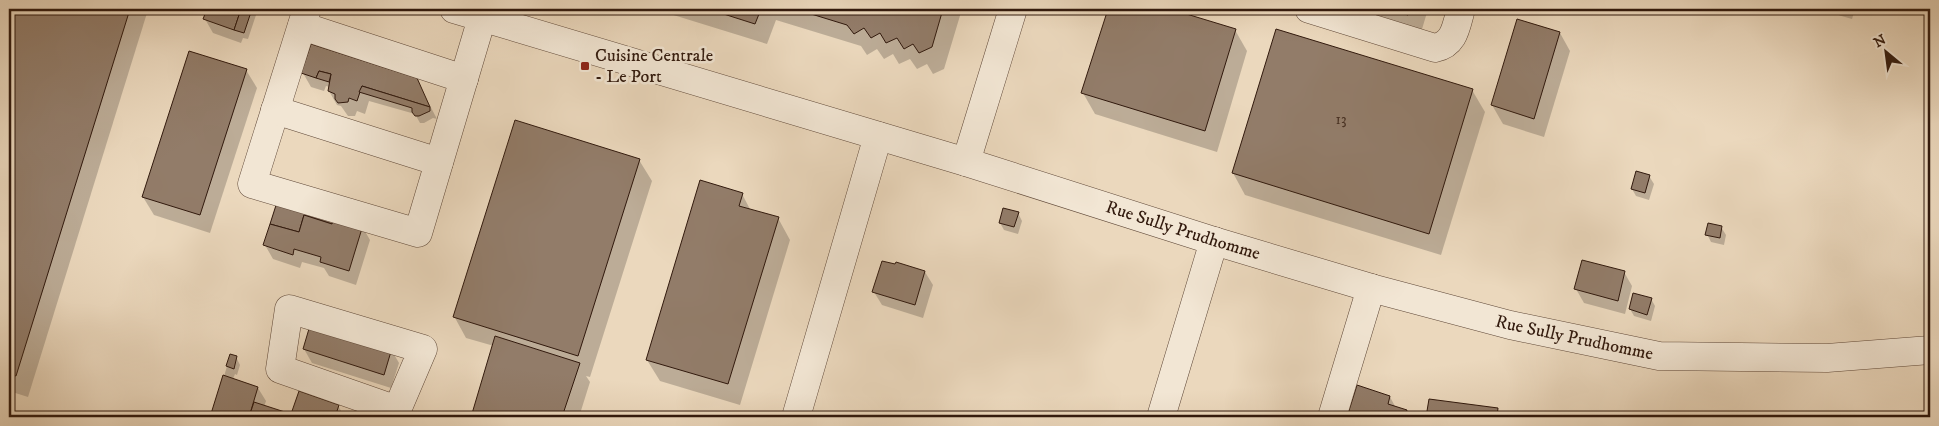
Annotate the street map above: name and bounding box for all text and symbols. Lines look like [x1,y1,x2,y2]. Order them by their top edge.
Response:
north arrow [1862,28,1912,78]
text: N [1871,31,1890,52]
place label: Cuisine Centrale - Le Port [595,45,713,88]
marker: Cuisine Centrale - Le Port [579,60,591,72]
house number: 13 [1335,110,1347,129]
street label: Rue Sully Prudhomme [1103,196,1263,265]
street label: Rue Sully Prudhomme [1493,311,1655,365]

